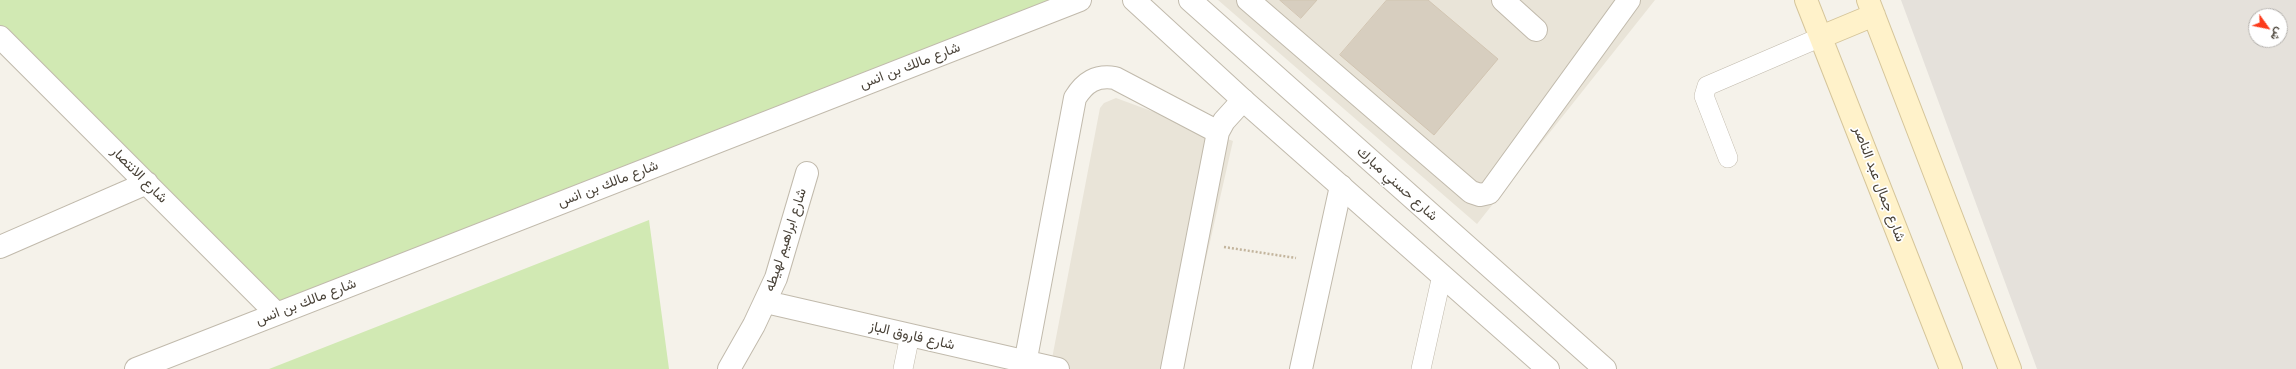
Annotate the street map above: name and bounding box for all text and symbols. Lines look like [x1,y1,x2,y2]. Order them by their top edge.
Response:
north arrow [2248,8,2288,48]
text: ش [2269,25,2286,43]
street label: شارع مالك بن انس [857,39,963,93]
street label: شارع جمال عبد الناصر [1849,124,1909,244]
street label: شارع الانتصار [107,143,171,207]
street label: شارع حسني مبارك [1353,143,1441,225]
street label: شارع مالك بن انس [555,157,661,211]
street label: شارع ابراهيم لهيطه [761,186,811,294]
street label: شارع مالك بن انس [253,275,359,329]
street label: شارع فاروق الباز [868,318,956,354]

